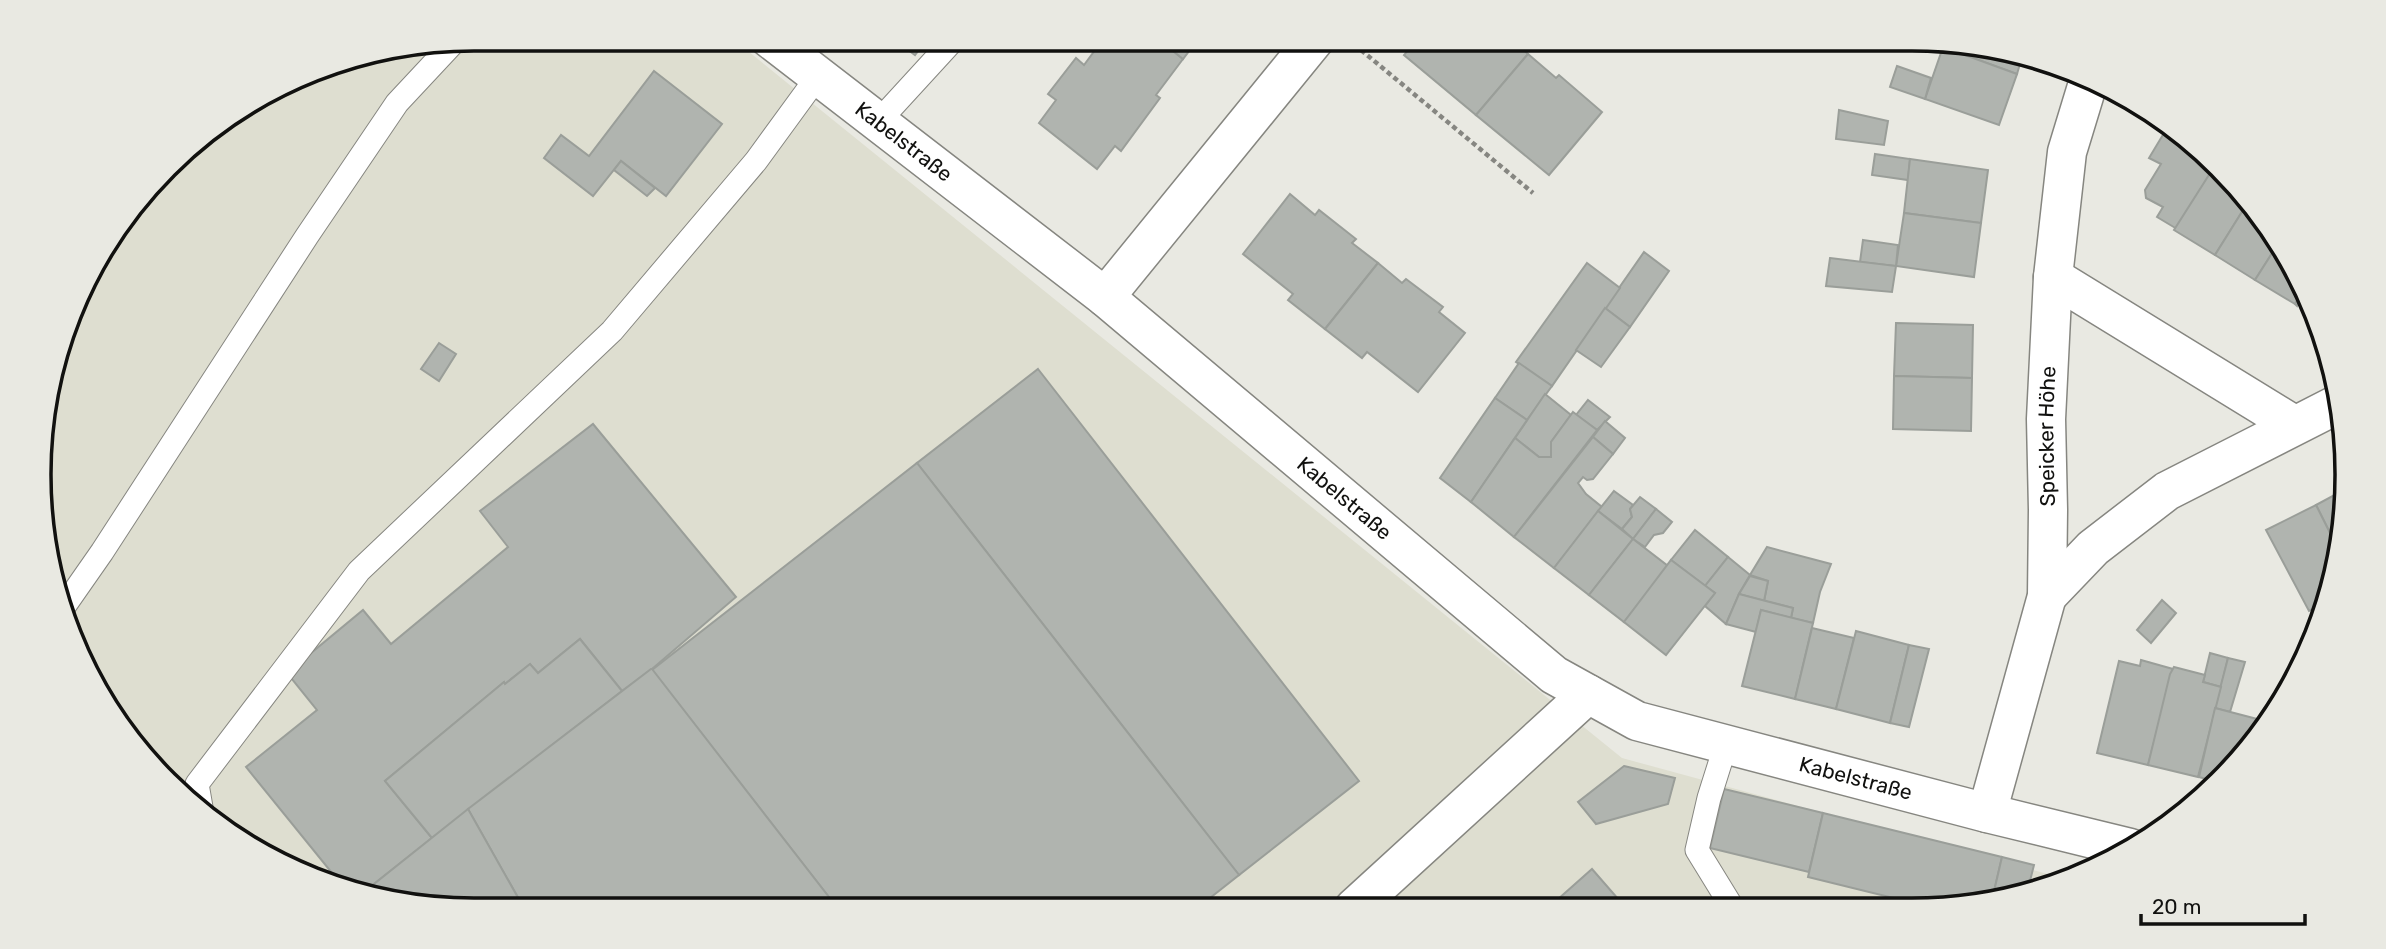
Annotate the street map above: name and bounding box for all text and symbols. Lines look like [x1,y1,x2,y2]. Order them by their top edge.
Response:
street label: Kabelstraße [850,96,957,187]
street label: Speicker Höhe [2033,365,2061,507]
street label: Kabelstraße [1292,451,1397,545]
street label: Kabelstraße [1796,751,1915,805]
scale bar [2141,883,2306,927]
text: 20 m [2152,894,2201,919]

